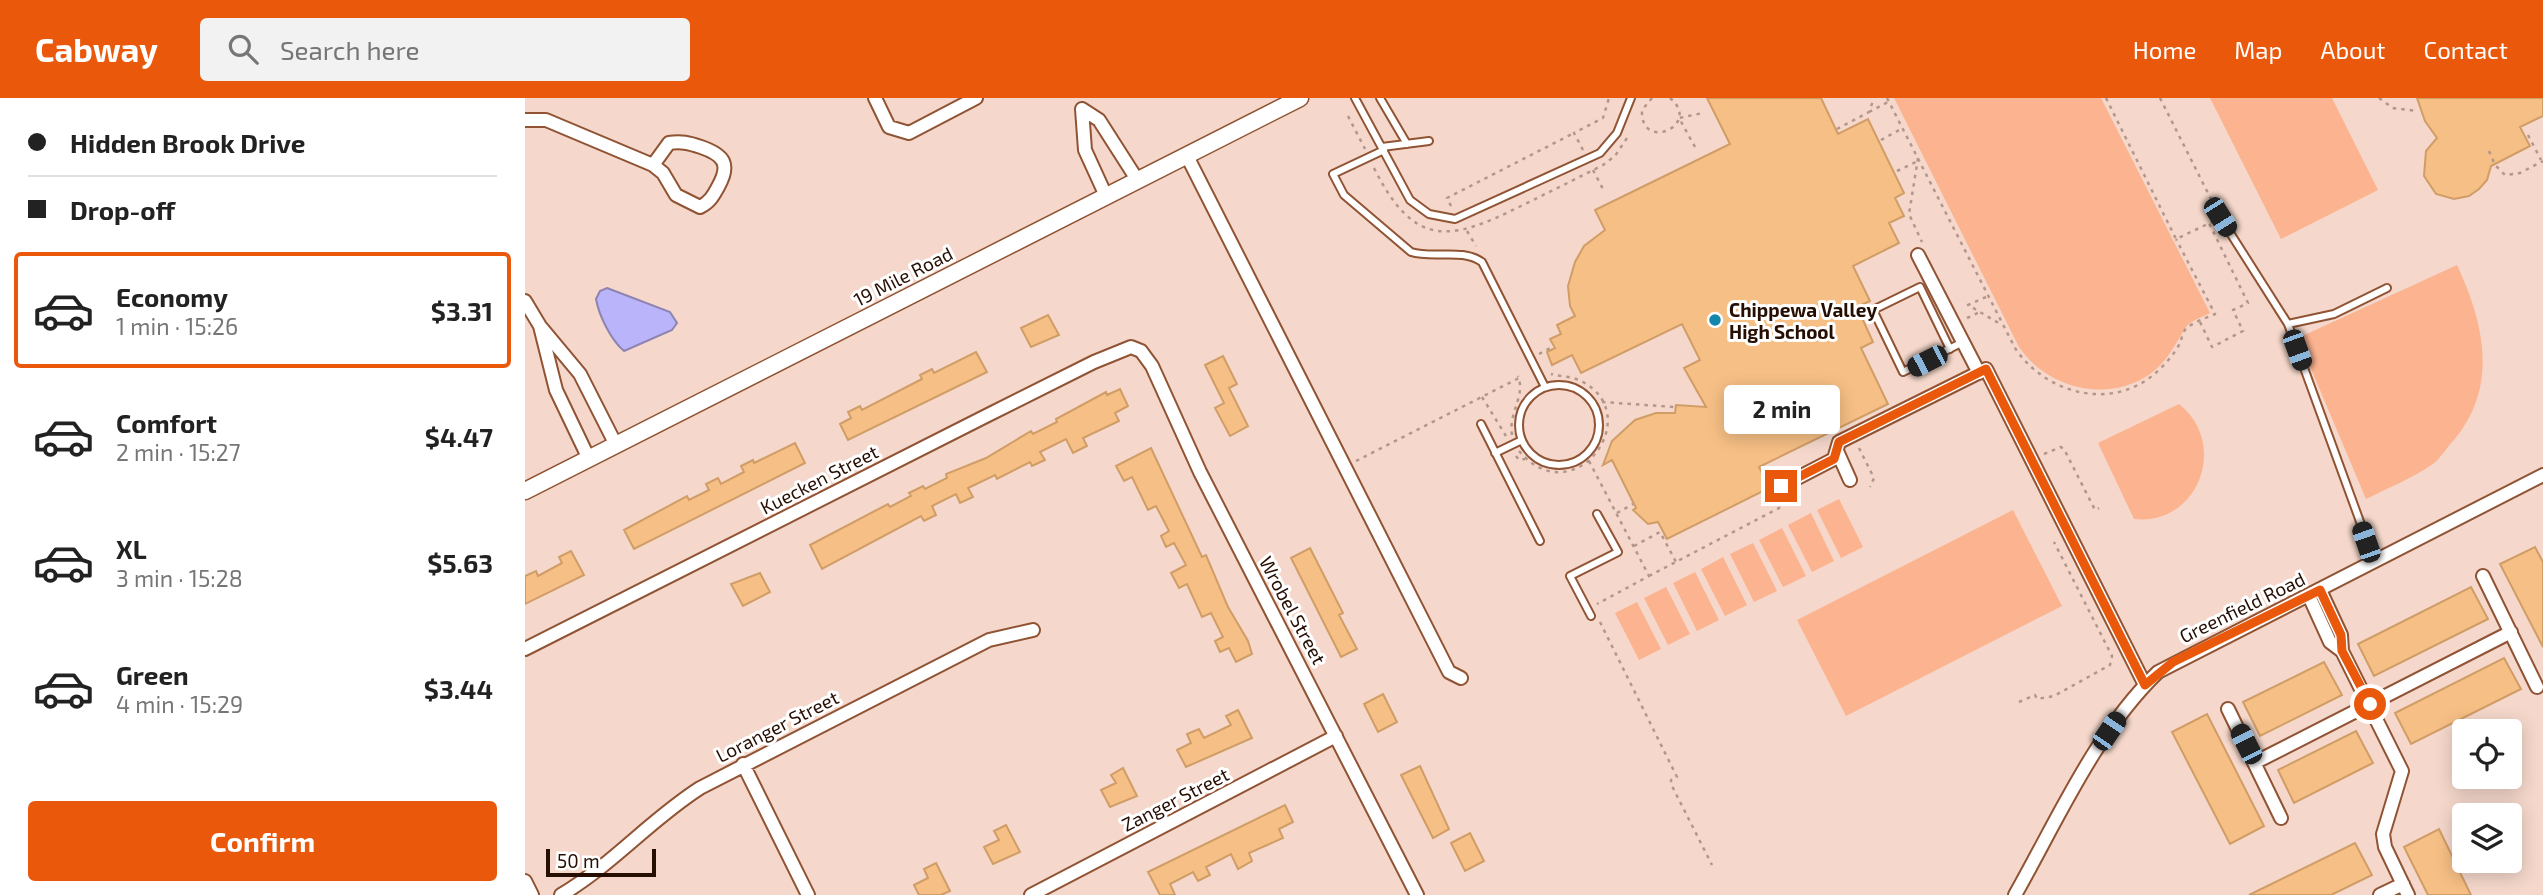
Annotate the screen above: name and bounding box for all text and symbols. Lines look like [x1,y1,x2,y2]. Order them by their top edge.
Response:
search box [200,18,690,81]
text: Cabway [35,29,158,69]
icon: search [224,30,262,68]
text: Search here [280,34,420,65]
text: Home [2133,35,2196,64]
text: Map [2234,35,2282,64]
text: About [2320,35,2386,64]
text: Contact [2424,35,2508,64]
text: Hidden Brook Drive [70,127,306,158]
text: Drop-off [70,194,175,225]
car [2200,194,2241,240]
street label: 19 Mile Road [850,241,956,311]
icon: car [32,279,95,342]
text: Economy [116,281,228,312]
text: $3.31 [431,295,493,326]
place label: Chippewa Valley High School [1729,298,1877,343]
text: 1 min · 15:26 [116,312,238,340]
marker: Chippewa Valley High School [1707,312,1723,328]
car [2280,327,2315,373]
car [1904,342,1951,380]
callout: 2 min [1723,384,1839,434]
text: 2 min [1753,395,1811,423]
icon: car [32,405,95,468]
text: Comfort [116,407,217,438]
text: $4.47 [425,421,493,452]
text: 2 min · 15:27 [116,438,241,466]
street label: Kuecken Street [756,439,882,519]
route end [1765,470,1797,502]
car [2350,519,2383,565]
icon: car [32,531,95,594]
text: XL [116,533,147,564]
text: $5.63 [427,547,493,578]
street label: Wrobel Street [1255,552,1331,668]
text: 3 min · 15:28 [116,564,243,592]
street label: Greenfield Road [2175,567,2309,647]
icon: car [32,657,95,720]
text: Green [116,659,189,690]
text: $3.44 [424,673,493,704]
street label: Loranger Street [712,685,842,767]
route start [2354,688,2386,720]
text: 4 min · 15:29 [116,690,243,718]
car [2089,708,2130,754]
map controls [2452,719,2522,873]
button: locate [2452,719,2522,789]
car [2228,721,2265,767]
street label: Zanger Street [1118,762,1232,836]
button: Confirm [28,801,497,881]
button: layers [2452,803,2522,873]
scale bar [546,846,656,878]
text: 50 m [557,849,600,872]

